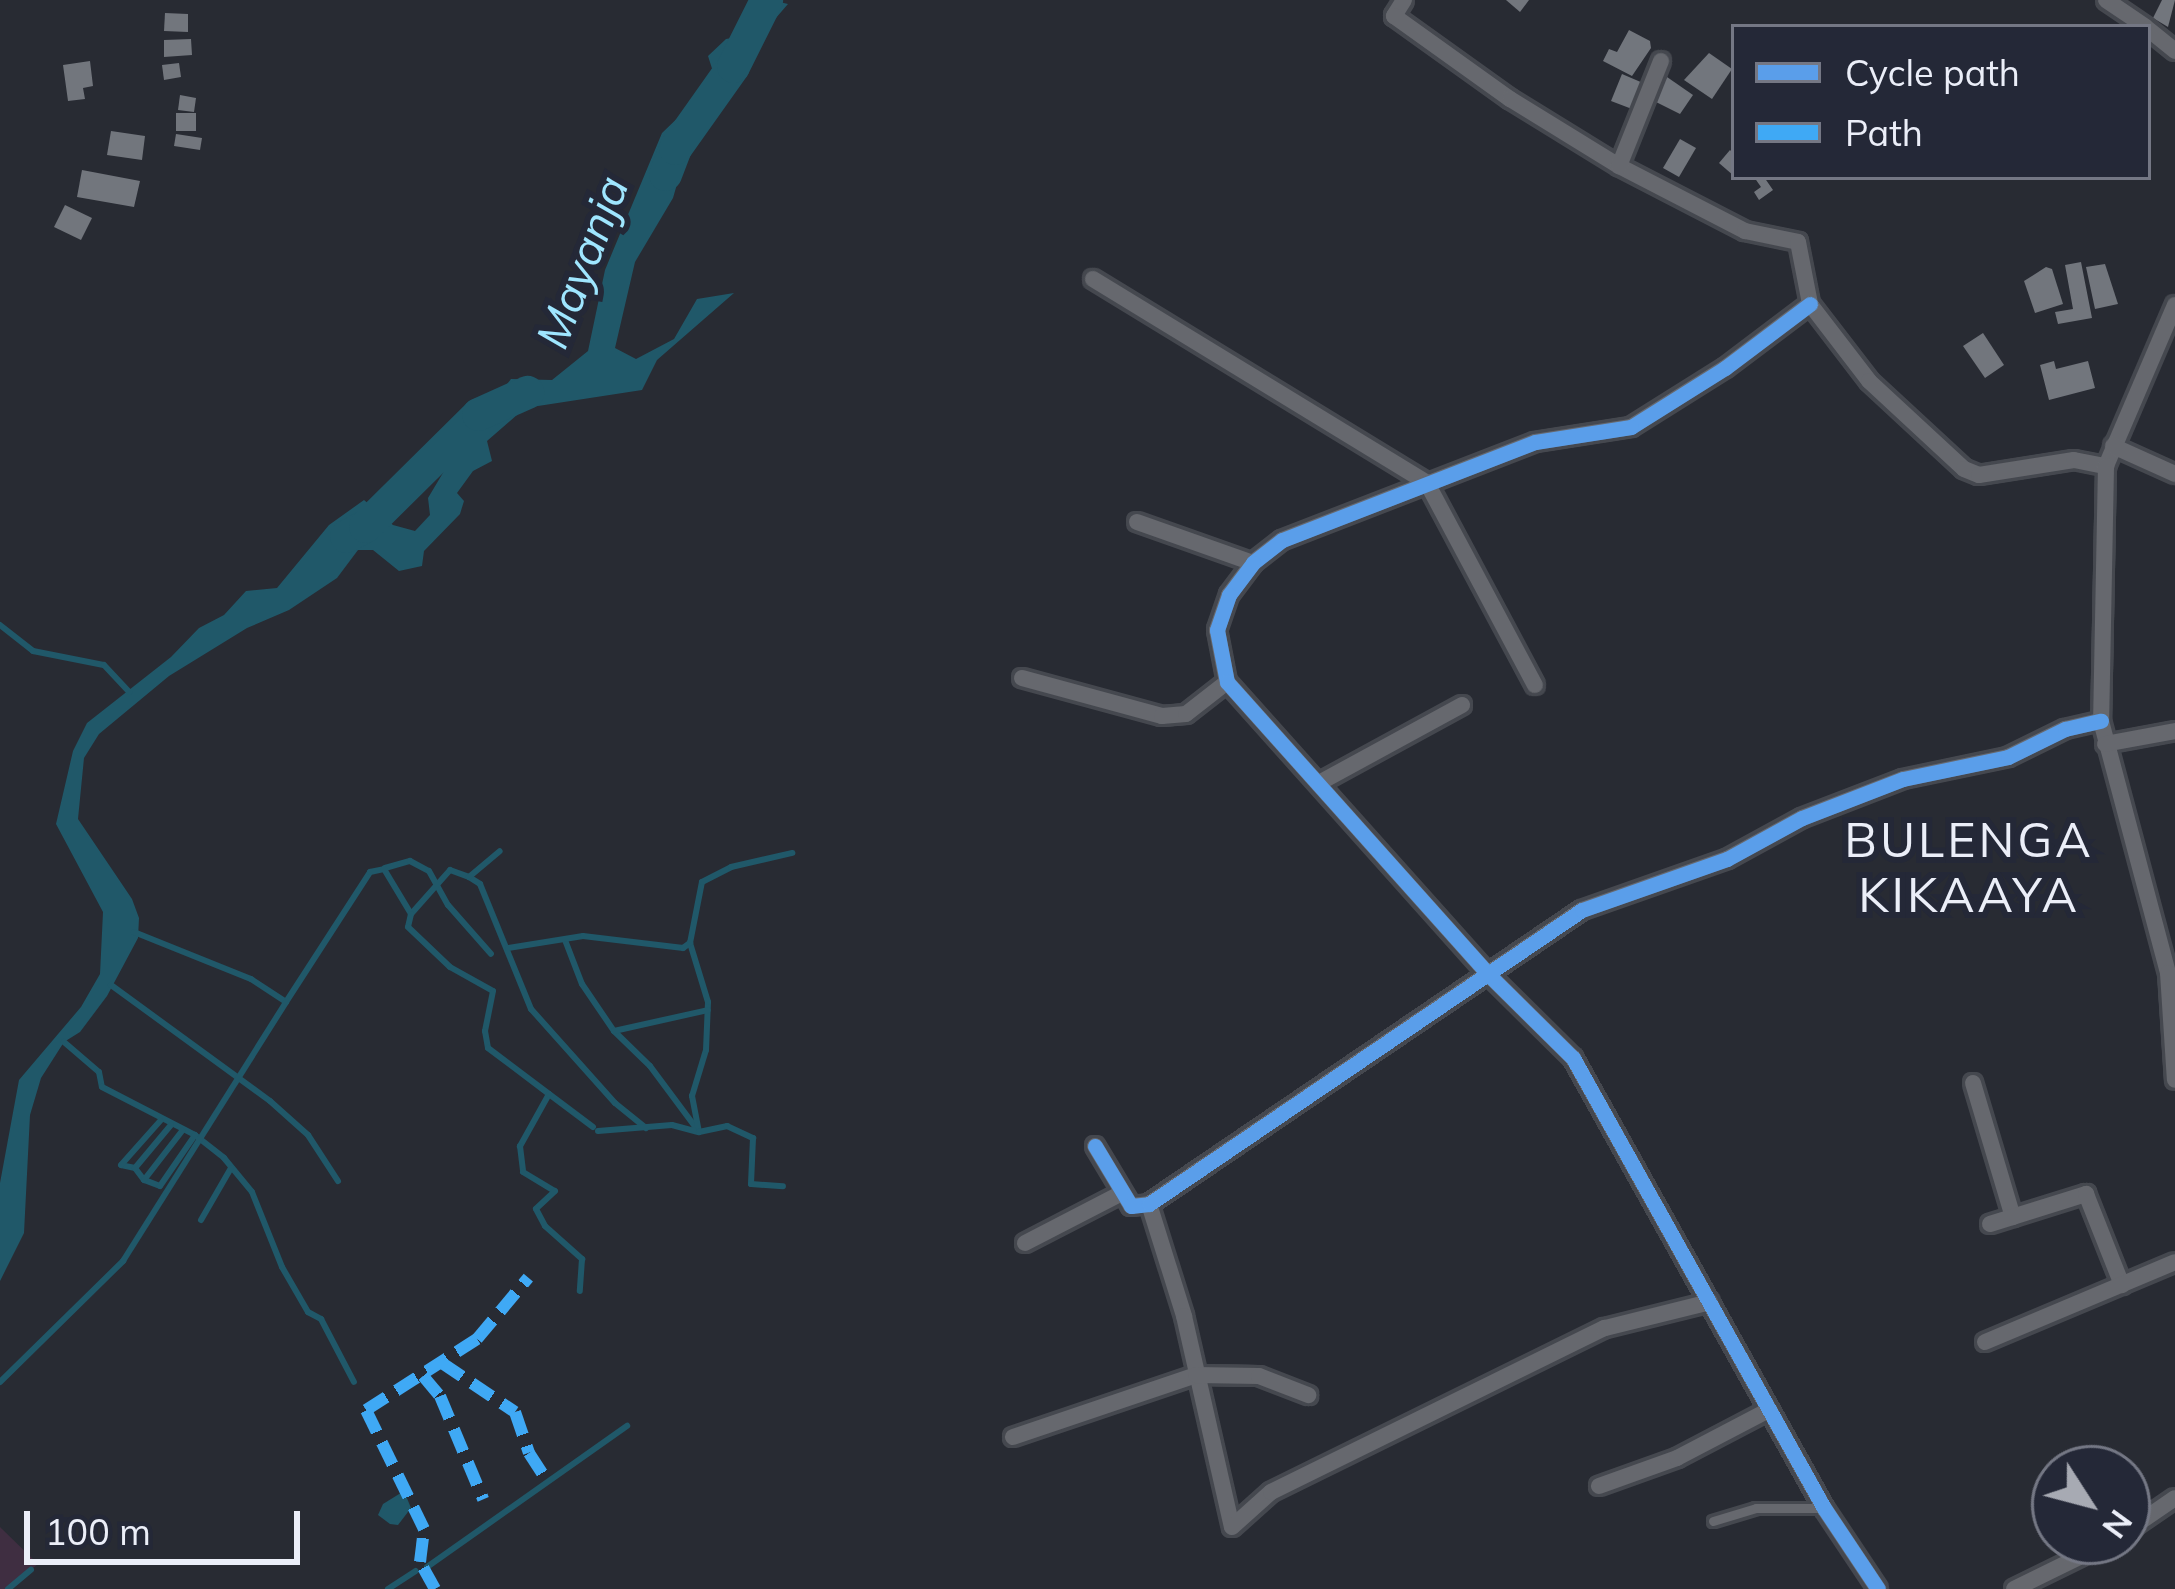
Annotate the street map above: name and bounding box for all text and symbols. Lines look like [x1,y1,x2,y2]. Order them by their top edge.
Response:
legend [1731,24,2151,180]
text: Cycle path [1845,50,2020,95]
text: Path [1845,110,1923,155]
water label: Mayanja [525,168,639,356]
district label: BULENGA KIKAAYA [1844,810,2094,923]
north arrow [2031,1445,2151,1565]
scale bar [30,1487,306,1561]
text: N [2094,1503,2142,1547]
text: 100 m [45,1509,151,1554]

